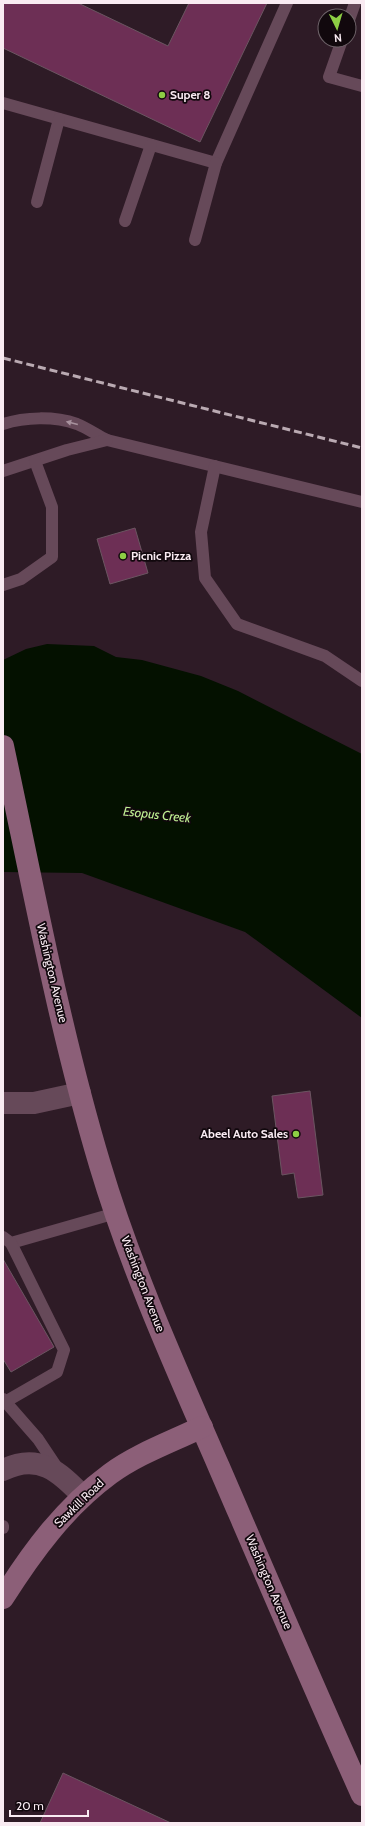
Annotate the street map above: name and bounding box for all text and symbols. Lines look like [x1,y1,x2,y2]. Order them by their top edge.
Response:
north arrow [317,8,357,48]
text: N [333,31,342,45]
place label: Super 8 [170,87,210,102]
marker: Super 8 [157,90,167,100]
one-way arrow [66,420,78,426]
place label: Picnic Pizza [131,548,191,563]
marker: Picnic Pizza [118,551,128,561]
water label: Esopus Creek [122,802,192,826]
street label: Washington Avenue [34,922,71,1024]
place label: Abeel Auto Sales [201,1126,288,1141]
marker: Abeel Auto Sales [291,1129,301,1139]
street label: Washington Avenue [118,1234,169,1334]
street label: Sawkill Road [51,1475,107,1530]
street label: Washington Avenue [243,1532,296,1631]
scale bar [10,1792,88,1818]
text: 20 m [16,1798,44,1813]

